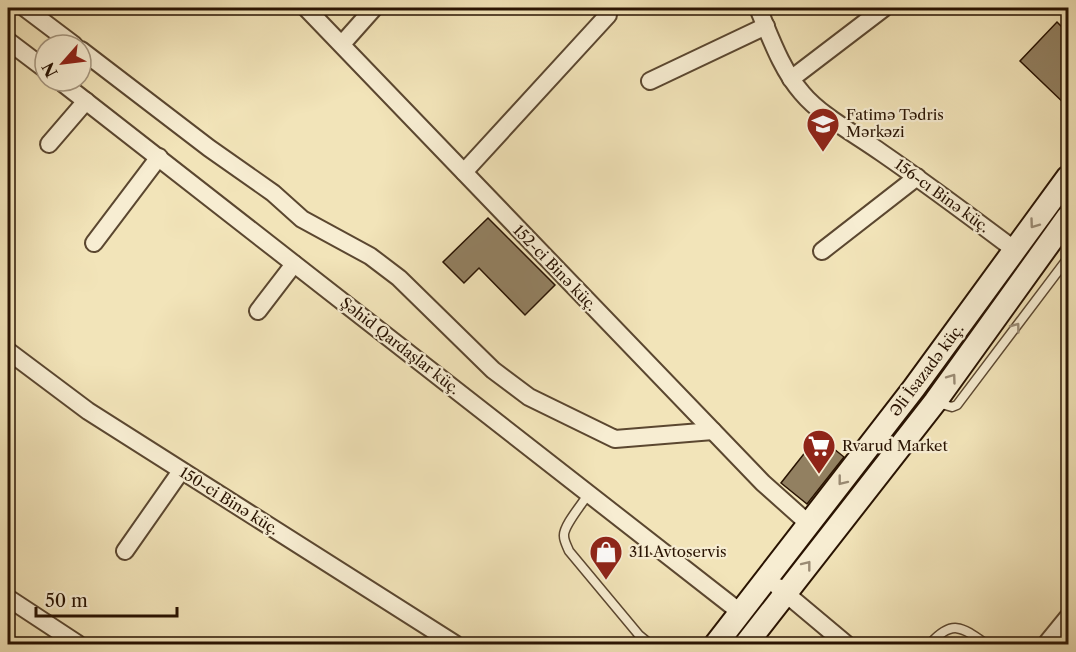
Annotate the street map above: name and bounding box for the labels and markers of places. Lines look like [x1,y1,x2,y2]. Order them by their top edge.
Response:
place label: Fatimə Tədris Mərkəzi [846,105,944,141]
school or university icon: Fatimə Tədris Mərkəzi [805,106,841,153]
supermarket icon: Rvarud Market [801,428,837,475]
place label: Rvarud Market [842,436,948,455]
shop icon: 311 Avtoservis [588,534,624,581]
place label: 311 Avtoservis [629,542,727,561]

